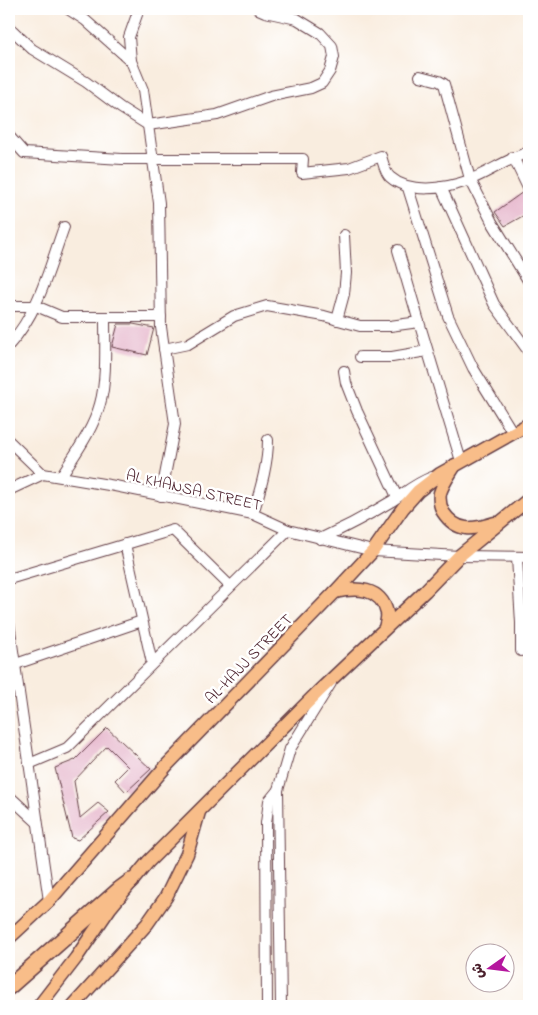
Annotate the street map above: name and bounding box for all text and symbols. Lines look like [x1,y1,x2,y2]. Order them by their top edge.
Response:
street label: AL KHANSA STREET [123,464,264,518]
street label: AL-HAJJ STREET [200,609,299,710]
north arrow [466,942,516,992]
text: ش [467,961,491,981]

